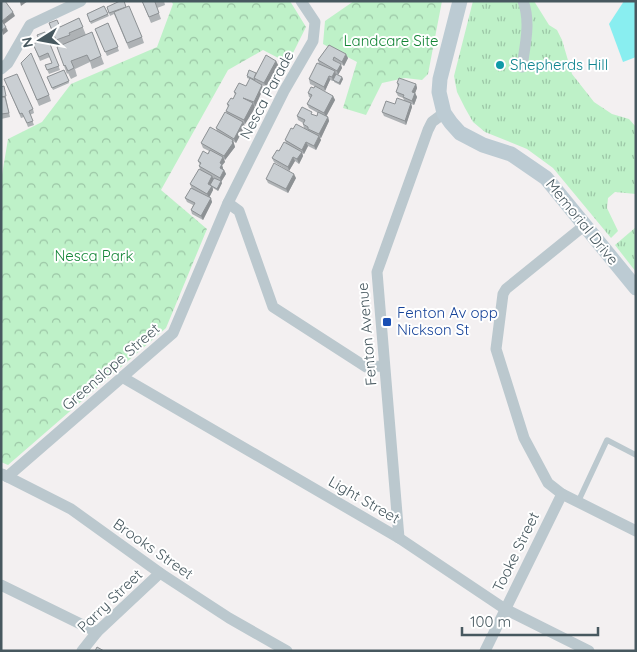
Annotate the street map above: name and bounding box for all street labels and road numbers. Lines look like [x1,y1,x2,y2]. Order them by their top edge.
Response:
street label: Nesca Parade [235,47,298,142]
street label: Memorial Drive [542,175,623,269]
street label: Fenton Avenue [353,282,380,386]
street label: Greenslope Street [58,319,164,414]
street label: Light Street [325,472,403,528]
street label: Tooke Street [488,509,543,595]
street label: Brooks Street [110,514,197,583]
street label: Parry Street [73,565,146,636]

